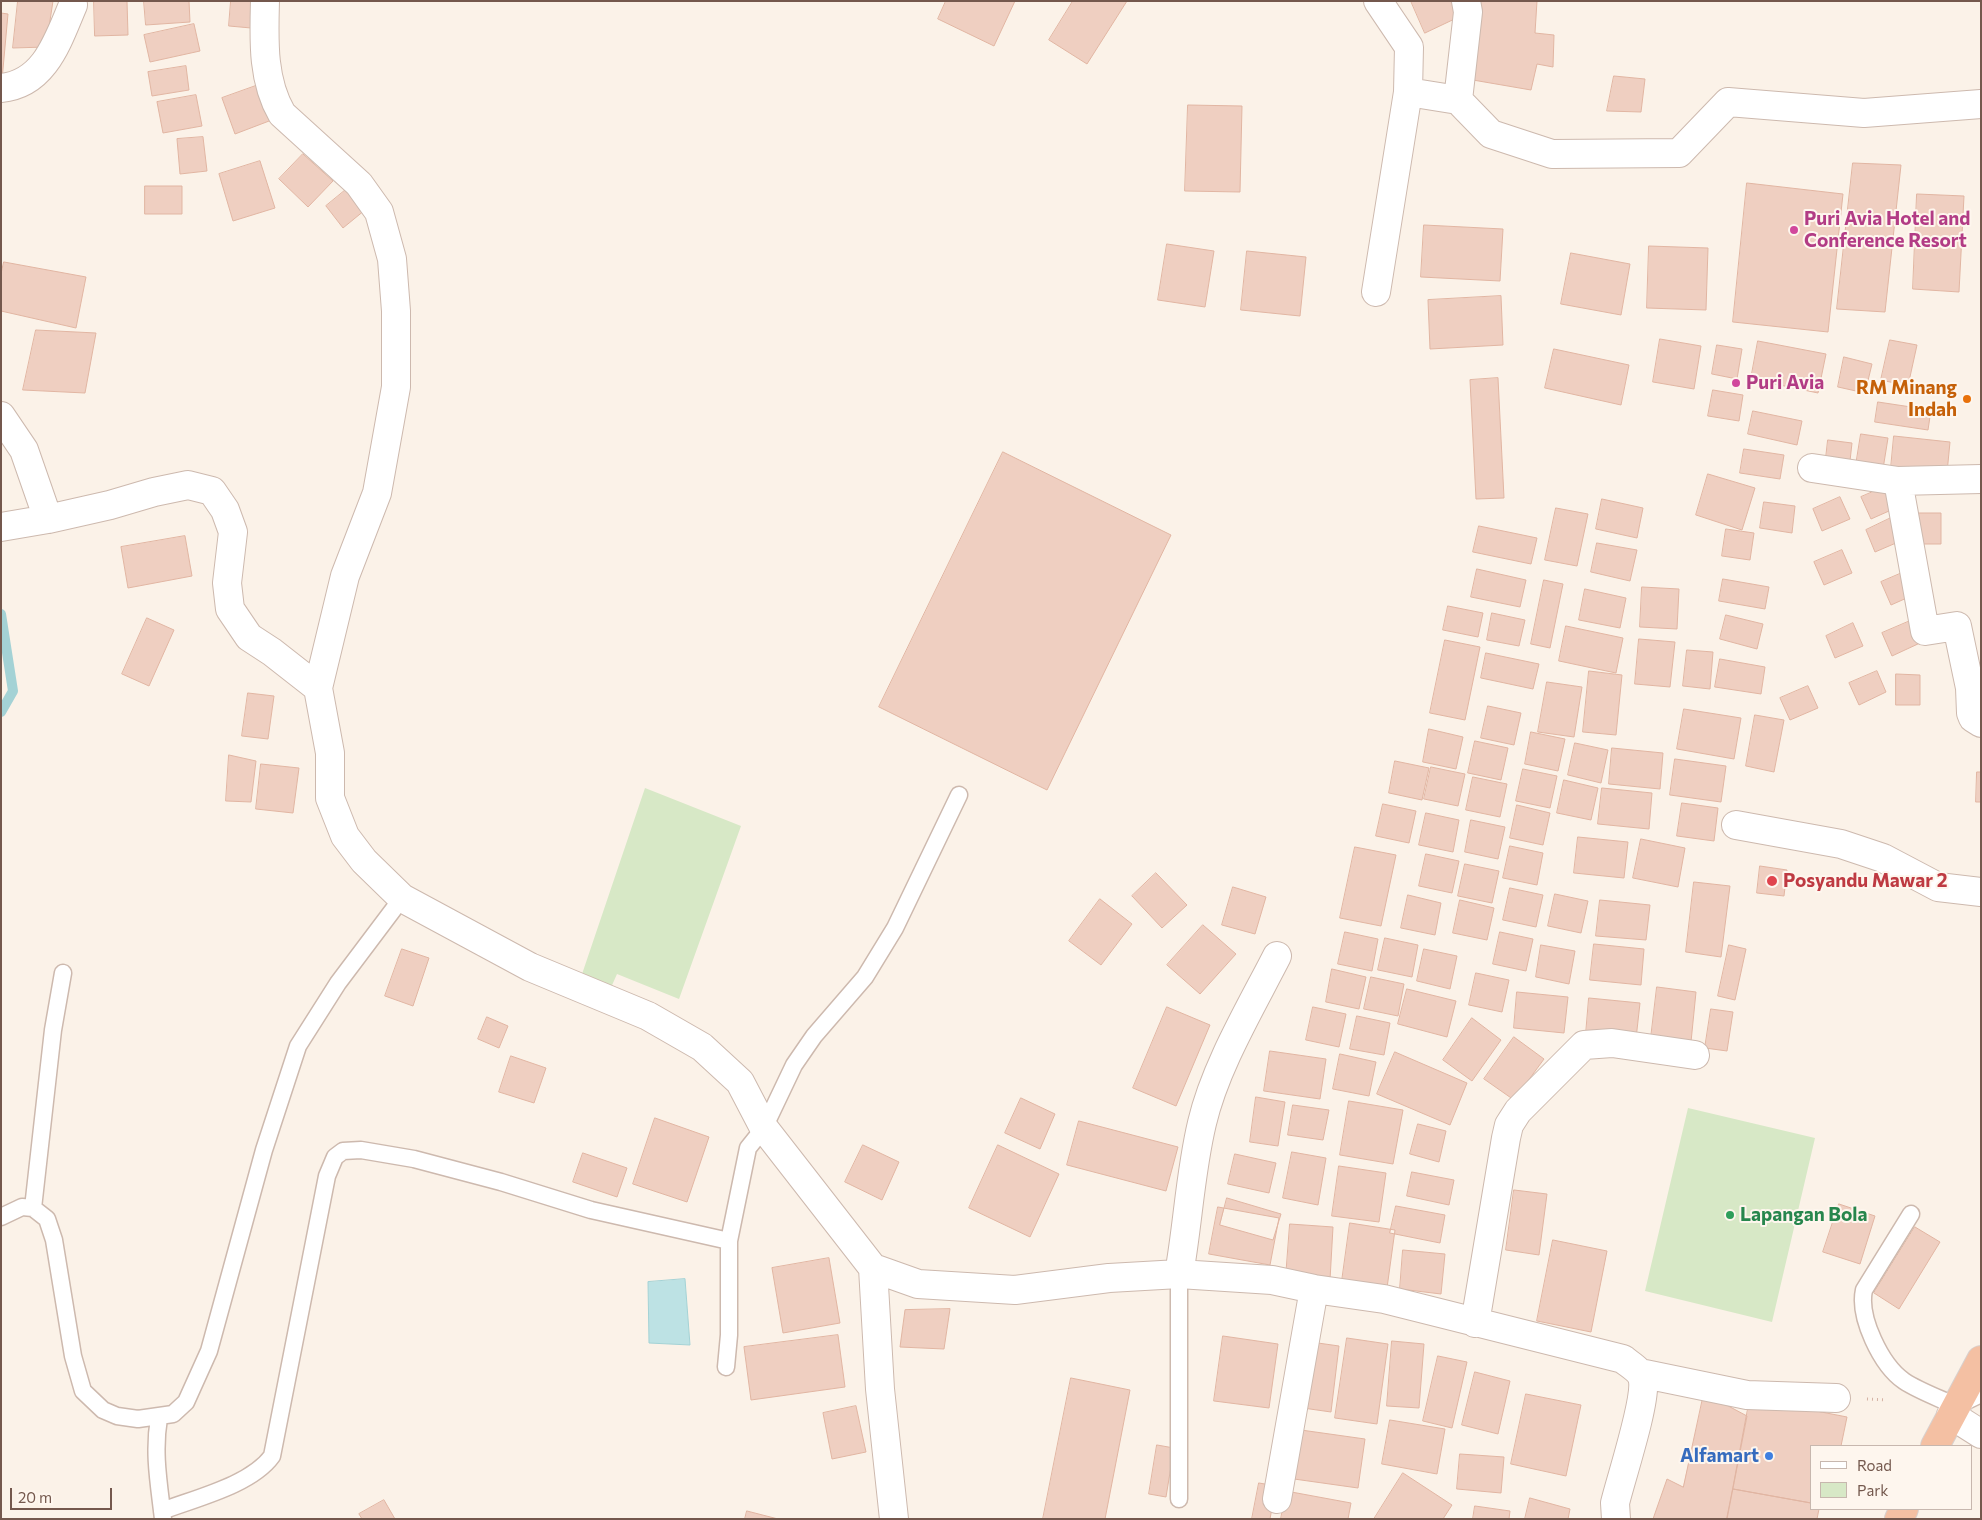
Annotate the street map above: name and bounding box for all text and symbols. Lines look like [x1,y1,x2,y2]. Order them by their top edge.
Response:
place label: Puri Avia Hotel and Conference Resort [1804,208,1970,252]
marker: Puri Avia Hotel and Conference Resort [1788,224,1800,236]
place label: Puri Avia [1746,372,1824,394]
marker: Puri Avia [1730,377,1742,389]
place label: RM Minang Indah [1856,377,1957,421]
marker: RM Minang Indah [1961,393,1973,405]
place label: Posyandu Mawar 2 [1783,870,1947,892]
marker: Posyandu Mawar 2 [1765,874,1779,888]
place label: Lapangan Bola [1740,1204,1867,1226]
marker: Lapangan Bola [1724,1209,1736,1221]
place label: Alfamart [1680,1445,1759,1467]
legend [1810,1445,1972,1510]
marker: Alfamart [1763,1450,1775,1462]
text: Road [1857,1456,1892,1474]
scale bar [12,1478,115,1510]
text: Park [1857,1481,1888,1499]
text: 20 m [18,1488,52,1506]

